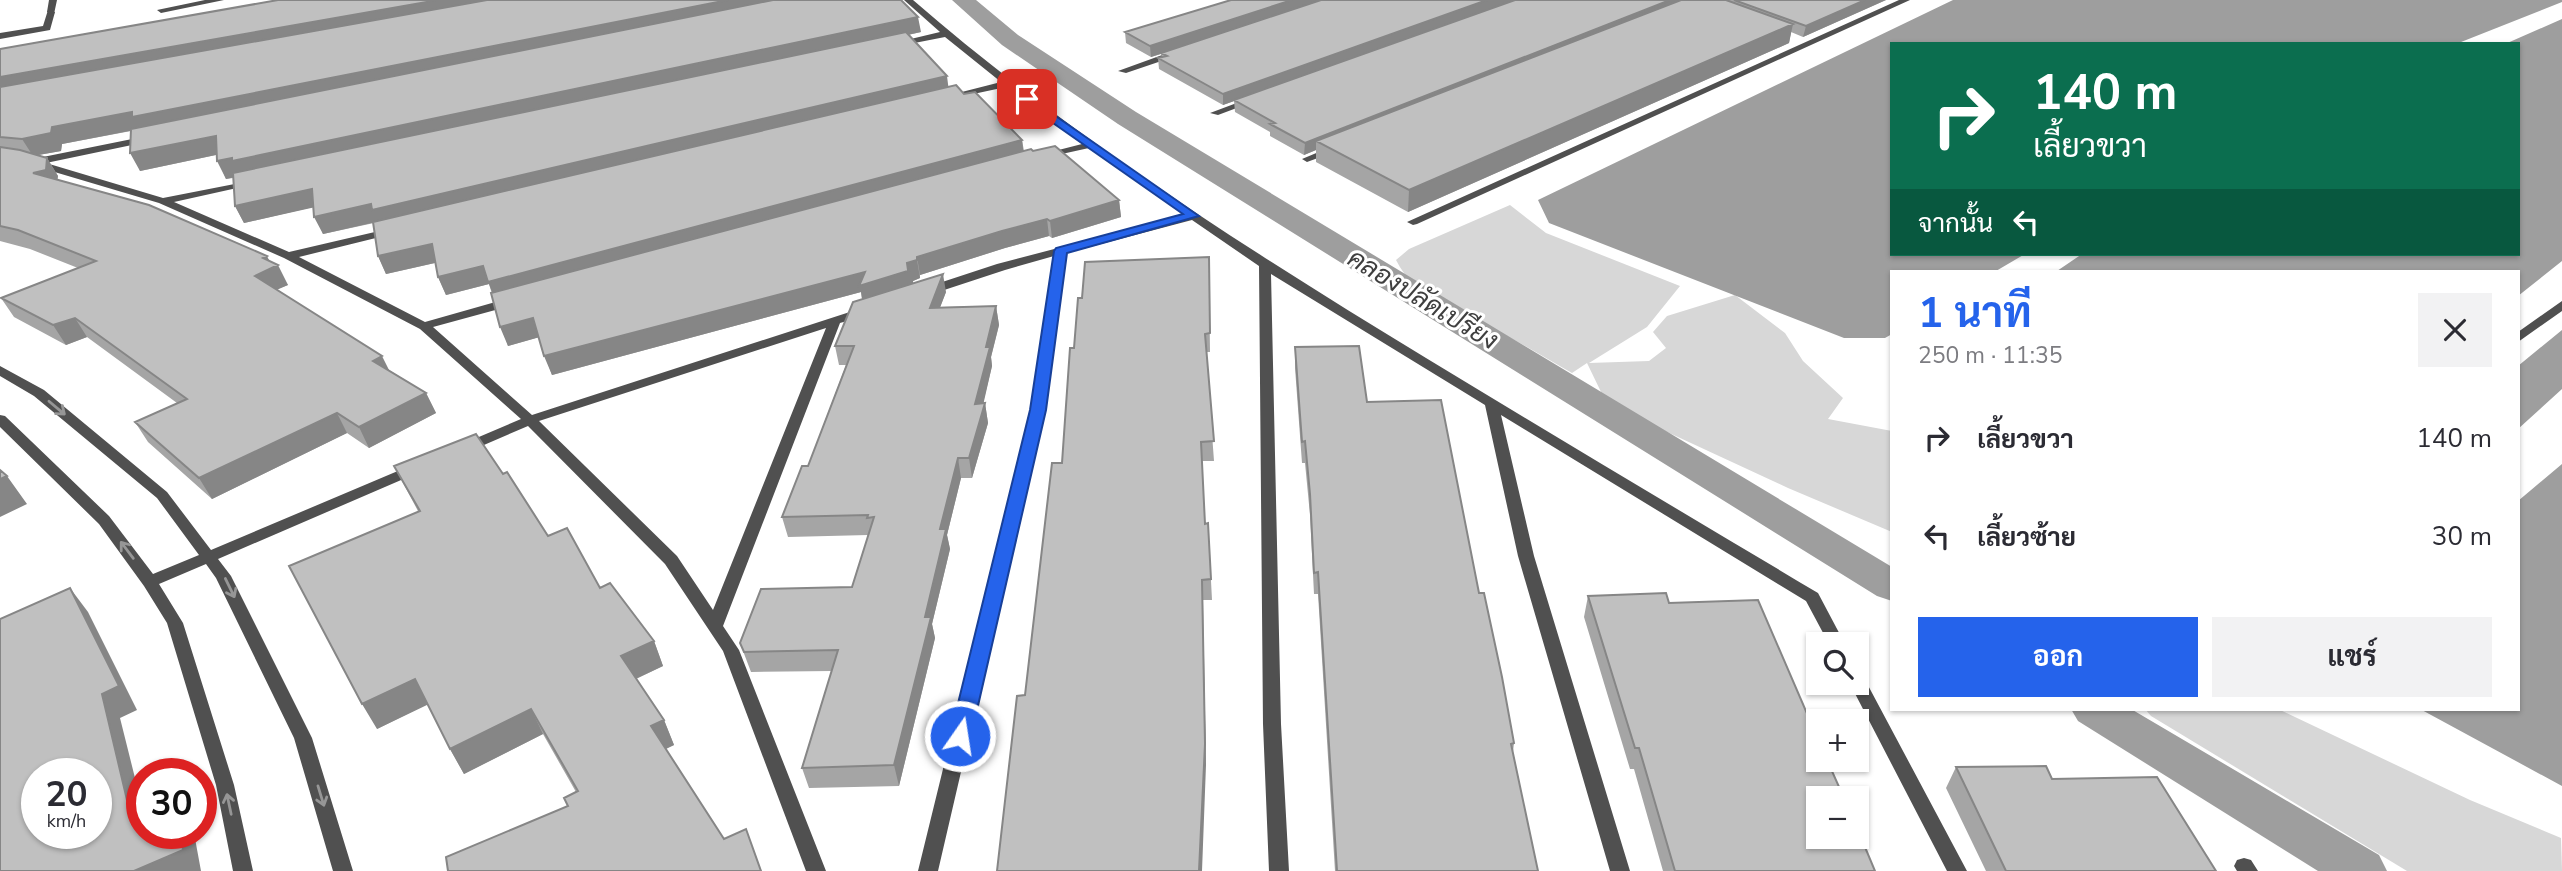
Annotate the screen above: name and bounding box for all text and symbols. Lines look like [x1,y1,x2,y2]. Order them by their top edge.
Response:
text: 140 m [2033,59,2177,126]
pin [997,69,1057,129]
icon: right [1918,70,2009,161]
icon: arrive [1008,80,1046,118]
text: เลี้ยวขวา [2033,125,2147,168]
icon: left [2007,203,2045,241]
text: จากนั้น [1918,206,1993,241]
water label: คลองปลัดเปรียง [1341,241,1504,358]
text: 1 นาที [1918,285,2032,342]
button: close [2418,293,2492,367]
text: 250 m · 11:35 [1918,340,2063,371]
one-way arrow [47,400,65,416]
icon: right [1918,419,1956,457]
text: 140 m [2416,421,2492,456]
text: เลี้ยวขวา [1977,422,2074,457]
icon: left [1918,517,1956,555]
text: 30 m [2432,519,2492,554]
text: เลี้ยวซ้าย [1977,520,2076,555]
one-way arrow [119,542,134,560]
one-way arrow [223,577,237,598]
button: ออก [1918,617,2198,697]
button: แชร์ [2212,617,2492,697]
map controls [1806,632,1869,849]
button: search [1806,632,1869,695]
position arrow [923,699,997,773]
button: + [1806,709,1869,772]
speed limit sign: 30 [126,758,217,849]
text: 20 [45,771,88,818]
one-way arrow [315,785,328,807]
button: − [1806,786,1869,849]
one-way arrow [221,793,235,816]
text: km/h [47,809,86,833]

